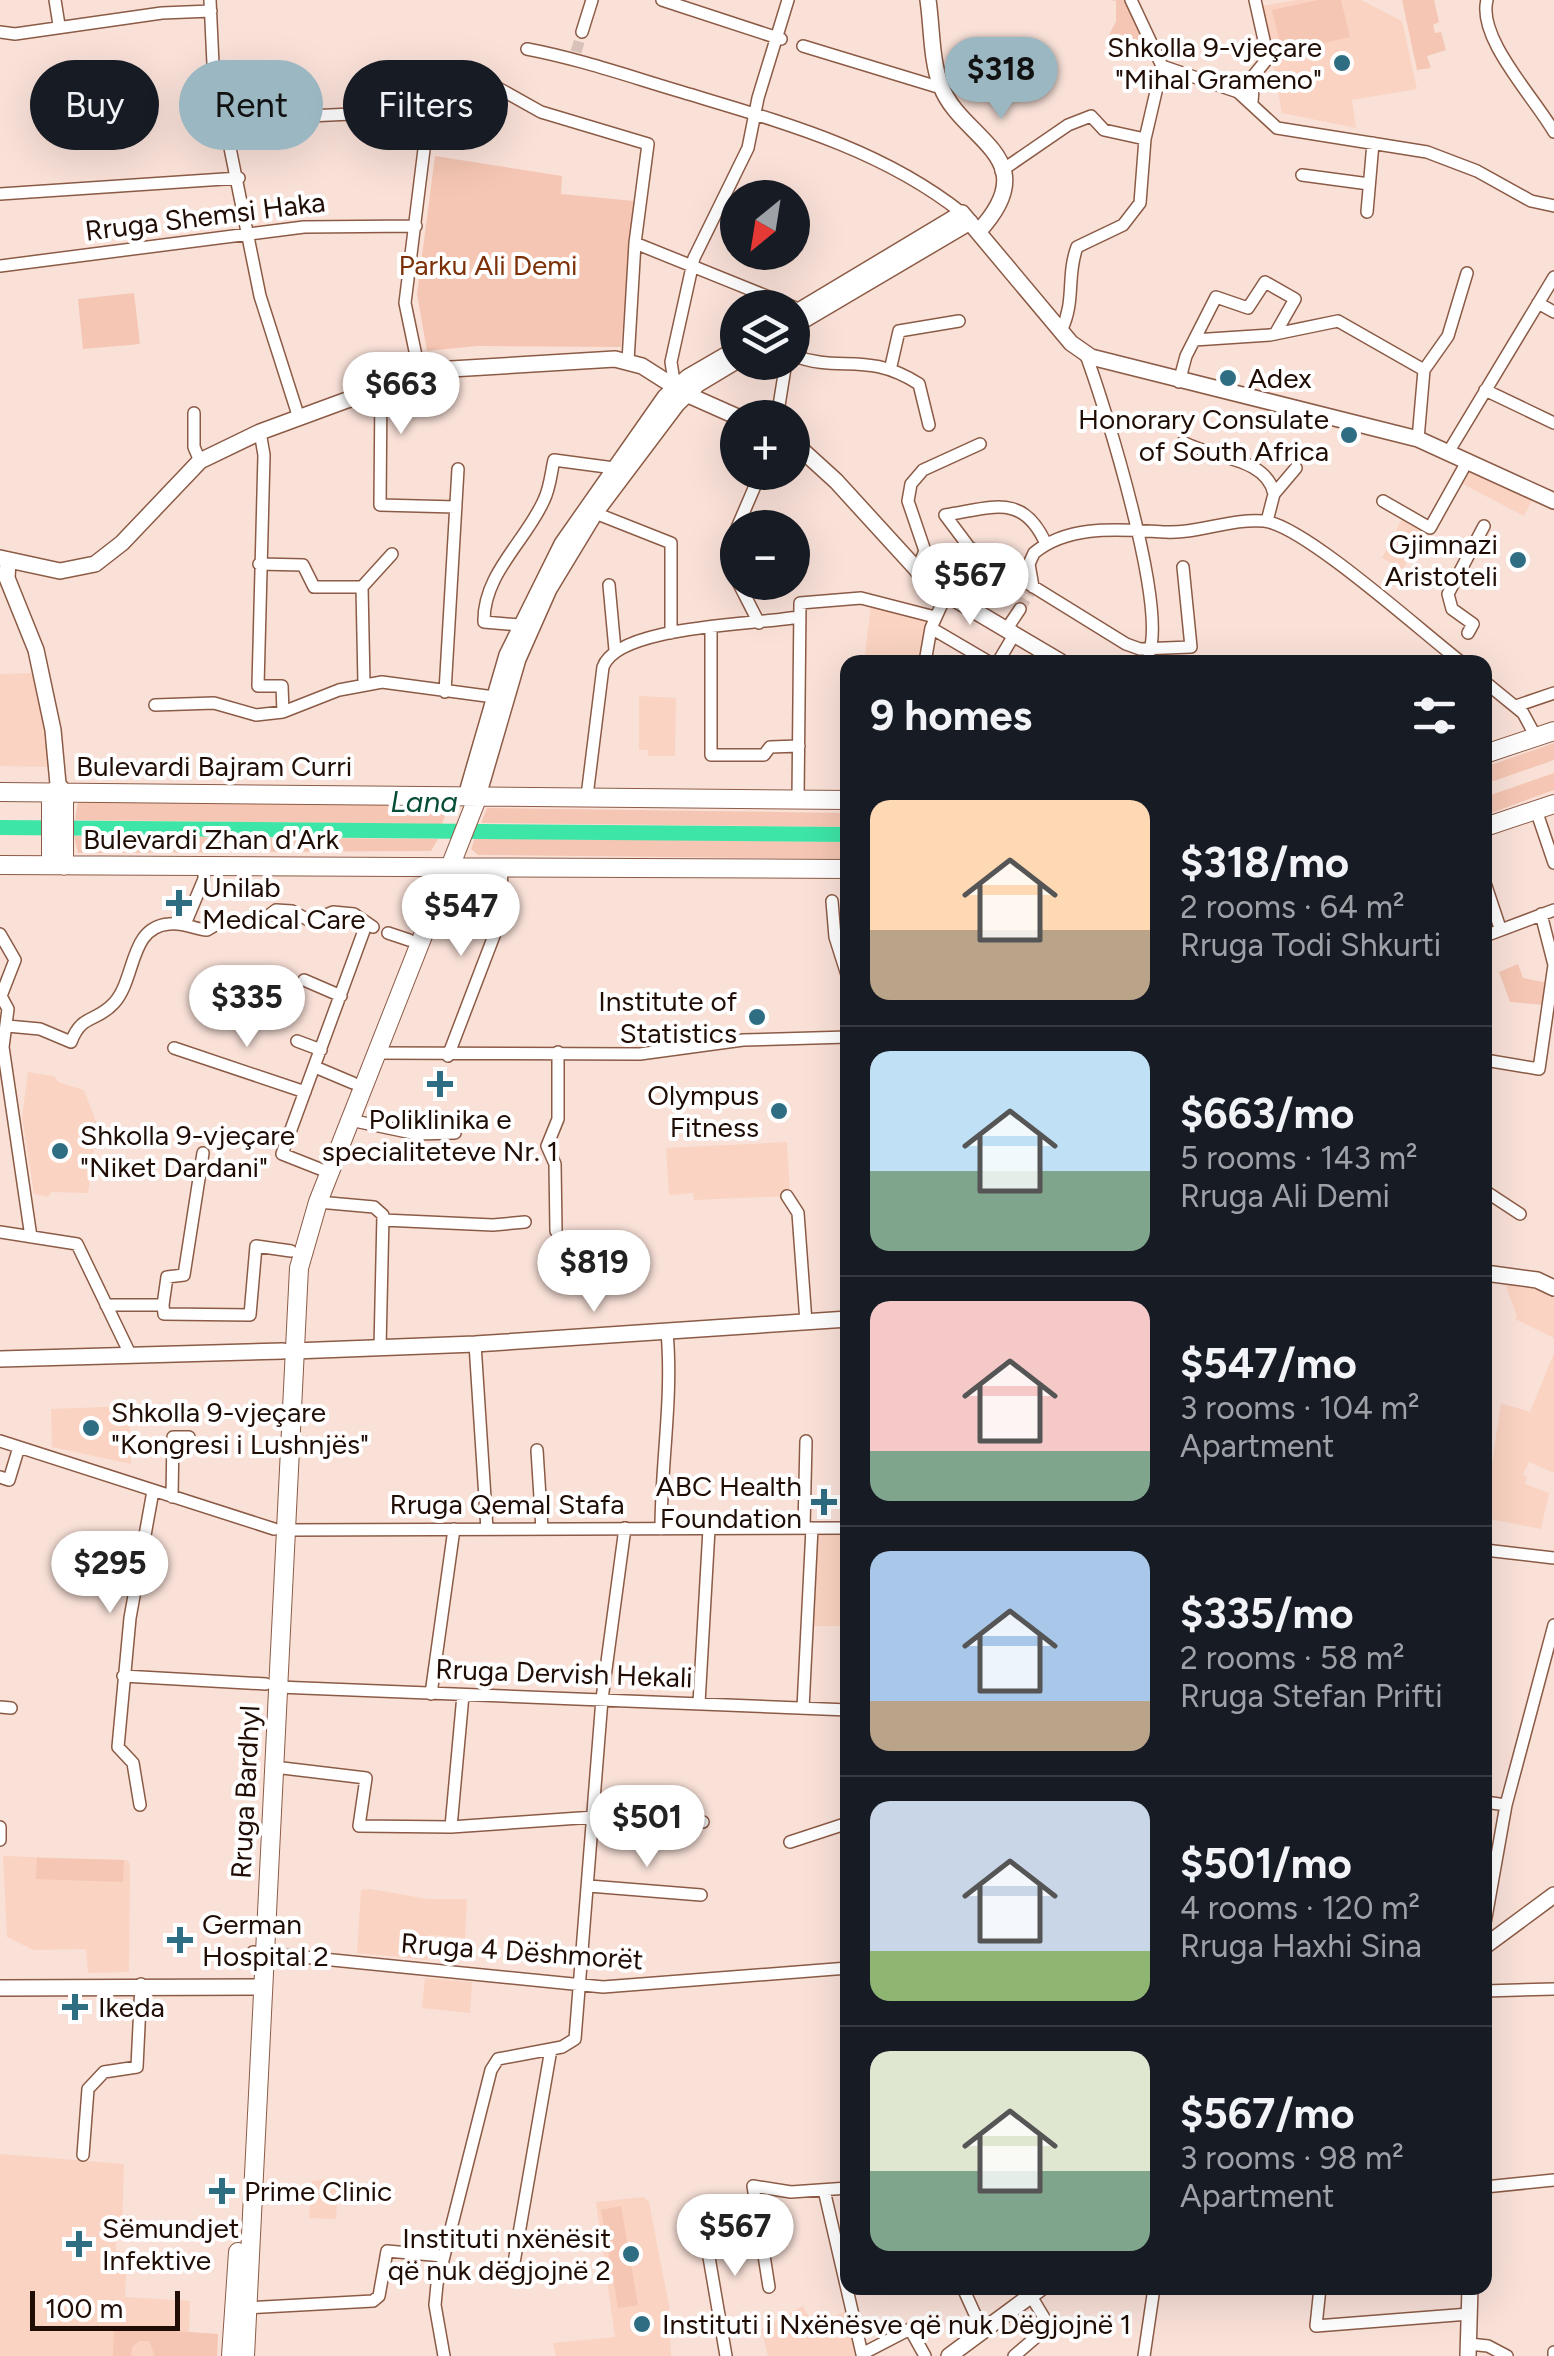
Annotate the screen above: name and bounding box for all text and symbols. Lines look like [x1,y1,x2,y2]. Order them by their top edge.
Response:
place label: Shkolla 9-vjeçare "Mihal Grameno" [1107,30,1322,96]
pin: $318 [942,37,1060,122]
text: $318 [967,50,1035,88]
marker: Shkolla 9-vjeçare "Mihal Grameno" [1331,52,1353,74]
chip: Buy [30,60,159,150]
chip: Rent [179,60,323,150]
chip: Filters [343,60,508,150]
north arrow [720,180,810,270]
map controls [720,180,810,600]
street label: Rruga Shemsi Haka [83,184,327,248]
park label: Parku Ali Demi [398,248,578,282]
button: layers [720,290,810,380]
pin: $663 [342,352,460,437]
place label: Adex [1248,361,1312,395]
text: $663 [365,365,437,403]
marker: Adex [1217,367,1239,389]
button: + [720,400,810,490]
place label: Honorary Consulate of South Africa [1078,402,1329,468]
marker: Honorary Consulate of South Africa [1338,424,1360,446]
button: − [720,510,810,600]
place label: Gjimnazi Aristoteli [1385,527,1498,593]
pin: $567 [911,543,1029,628]
marker: Gjimnazi Aristoteli [1507,549,1529,571]
text: $567 [934,556,1006,594]
icon: filters [1407,688,1462,743]
text: 9 homes [870,690,1032,741]
street label: Bulevardi Bajram Curri [76,749,352,783]
water label: Lana [390,783,458,820]
street label: Bulevardi Zhan d'Ark [83,822,339,856]
text: $318/mo [1180,837,1349,888]
icon: home [950,840,1070,960]
place label: Unilab Medical Care [202,870,366,936]
pin: $547 [402,874,520,959]
text: $547 [424,887,498,925]
text: 2 rooms · 64 m² [1180,888,1404,926]
marker: Unilab Medical Care [166,890,192,916]
text: Rruga Todi Shkurti [1180,926,1441,964]
pin: $335 [188,965,306,1050]
text: $335 [211,978,283,1016]
place label: Institute of Statistics [598,984,738,1050]
marker: Institute of Statistics [746,1006,768,1028]
marker: Poliklinika e specialiteteve Nr. 1 [427,1071,453,1097]
place label: Olympus Fitness [647,1078,759,1144]
text: $663/mo [1180,1088,1355,1139]
icon: home [950,1091,1070,1211]
marker: Olympus Fitness [768,1100,790,1122]
place label: Poliklinika e specialiteteve Nr. 1 [322,1102,558,1168]
place label: Shkolla 9-vjeçare "Niket Dardani" [80,1118,295,1184]
text: 5 rooms · 143 m² [1180,1139,1418,1177]
marker: Shkolla 9-vjeçare "Niket Dardani" [49,1140,71,1162]
text: Rruga Ali Demi [1180,1177,1390,1215]
pin: $819 [535,1230,653,1315]
text: $819 [559,1243,629,1281]
text: $547/mo [1180,1338,1357,1389]
icon: home [950,1341,1070,1461]
text: 3 rooms · 104 m² [1180,1389,1420,1427]
place label: Shkolla 9-vjeçare "Kongresi i Lushnjës" [111,1395,369,1461]
marker: Shkolla 9-vjeçare "Kongresi i Lushnjës" [80,1417,102,1439]
text: Apartment [1180,1427,1334,1465]
place label: ABC Health Foundation [656,1469,802,1535]
street label: Rruga Qemal Stafa [389,1487,625,1521]
marker: ABC Health Foundation [811,1489,837,1515]
pin: $295 [51,1531,169,1616]
text: $295 [73,1544,147,1582]
text: $335/mo [1180,1588,1354,1639]
icon: home [950,1591,1070,1711]
text: 2 rooms · 58 m² [1180,1639,1405,1677]
street label: Rruga Dervish Hekali [435,1652,693,1694]
text: Rruga Stefan Prifti [1180,1677,1443,1715]
street label: Rruga Bardhyl [223,1704,267,1880]
pin: $501 [588,1785,706,1870]
text: $501 [612,1798,682,1836]
text: $501/mo [1180,1838,1352,1889]
icon: home [950,1841,1070,1961]
text: 4 rooms · 120 m² [1180,1889,1420,1927]
place label: German Hospital 2 [202,1907,329,1973]
street label: Rruga 4 Dëshmorët [399,1926,645,1976]
marker: German Hospital 2 [167,1927,193,1953]
text: Rruga Haxhi Sina [1180,1927,1422,1965]
place label: Ikeda [98,1990,165,2024]
marker: Ikeda [62,1994,88,2020]
text: $567/mo [1180,2088,1355,2139]
icon: home [950,2091,1070,2211]
text: 3 rooms · 98 m² [1180,2139,1404,2177]
place label: Prime Clinic [244,2174,392,2208]
text: Apartment [1180,2177,1334,2215]
marker: Prime Clinic [209,2178,235,2204]
pin: $567 [676,2194,794,2279]
text: $567 [699,2207,771,2245]
place label: Sëmundjet Infektive [102,2211,239,2277]
place label: Instituti nxënësit që nuk dëgjojnë 2 [388,2221,611,2287]
marker: Sëmundjet Infektive [66,2231,92,2257]
marker: Instituti nxënësit që nuk dëgjojnë 2 [620,2243,642,2265]
scale bar [30,2286,180,2330]
text: 100 m [45,2291,123,2325]
place label: Instituti i Nxënësve që nuk Dëgjojnë 1 [662,2307,1131,2341]
marker: Instituti i Nxënësve që nuk Dëgjojnë 1 [631,2313,653,2335]

